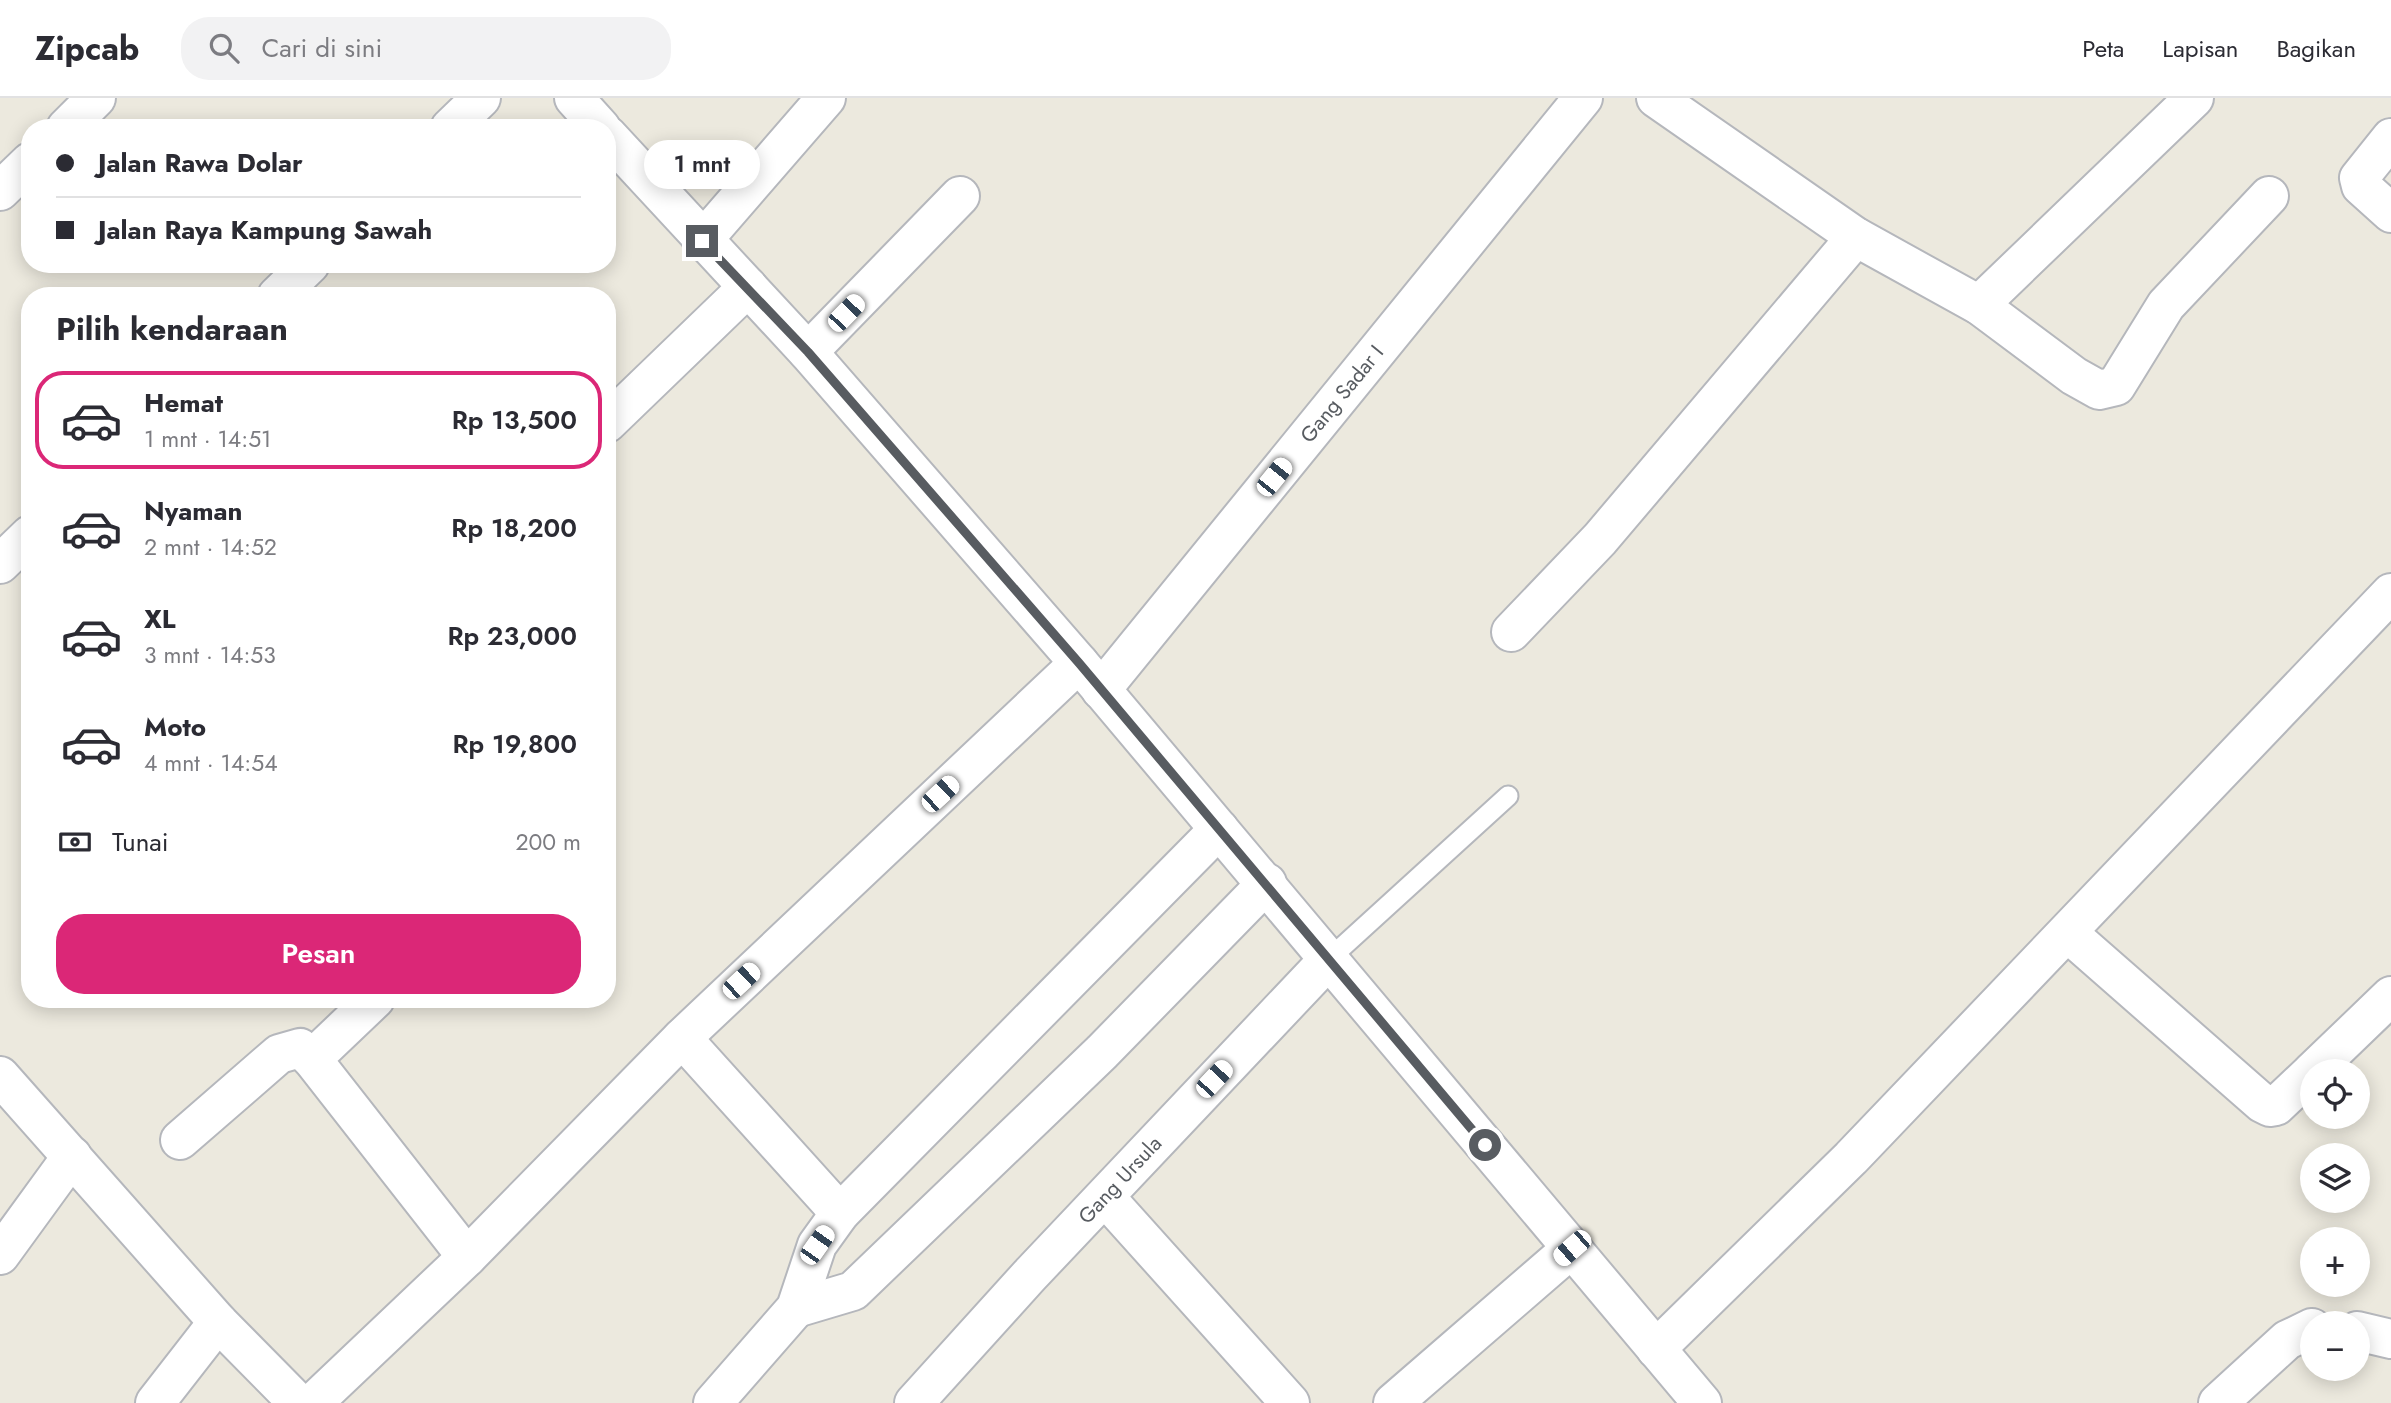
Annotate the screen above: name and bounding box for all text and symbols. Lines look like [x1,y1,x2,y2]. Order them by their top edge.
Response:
search box [181,17,671,80]
text: Zipcab [35,25,139,72]
icon: search [205,29,243,67]
text: Cari di sini [261,29,382,67]
text: Peta [2082,31,2124,66]
text: Lapisan [2162,31,2238,66]
text: Bagikan [2276,31,2356,66]
callout: 1 mnt [644,139,760,188]
text: Jalan Rawa Dolar [98,144,303,182]
text: 1 mnt [674,147,730,181]
text: Jalan Raya Kampung Sawah [98,211,432,249]
route end [686,225,718,257]
car [824,291,869,335]
text: Pilih kendaraan [56,306,288,352]
street label: Gang Sadar I [1293,339,1391,449]
text: Hemat [144,384,223,422]
icon: car [60,389,123,452]
text: Rp 13,500 [452,401,577,439]
text: 1 mnt · 14:51 [144,422,271,456]
car [1253,454,1296,500]
text: Nyaman [144,492,243,530]
icon: car [60,497,123,560]
text: Rp 18,200 [451,509,577,547]
text: 2 mnt · 14:52 [144,530,277,564]
text: XL [144,600,176,638]
icon: car [60,605,123,668]
text: Rp 23,000 [447,617,577,655]
text: 3 mnt · 14:53 [144,638,276,672]
text: Moto [144,708,206,746]
icon: car [60,713,123,776]
text: Rp 19,800 [452,725,577,763]
text: 4 mnt · 14:54 [144,746,278,780]
car [918,772,963,816]
icon: cash [56,823,94,861]
text: Tunai [112,823,169,861]
text: 200 m [515,825,581,859]
button: Pesan [56,914,581,994]
car [719,959,764,1003]
car [1192,1056,1237,1102]
map controls [2300,1059,2370,1381]
button: locate [2300,1059,2370,1129]
street label: Gang Ursula [1071,1129,1169,1231]
route start [1469,1129,1501,1161]
button: layers [2300,1143,2370,1213]
car [797,1222,838,1268]
car [1550,1226,1595,1270]
button: + [2300,1227,2370,1297]
button: − [2300,1311,2370,1381]

